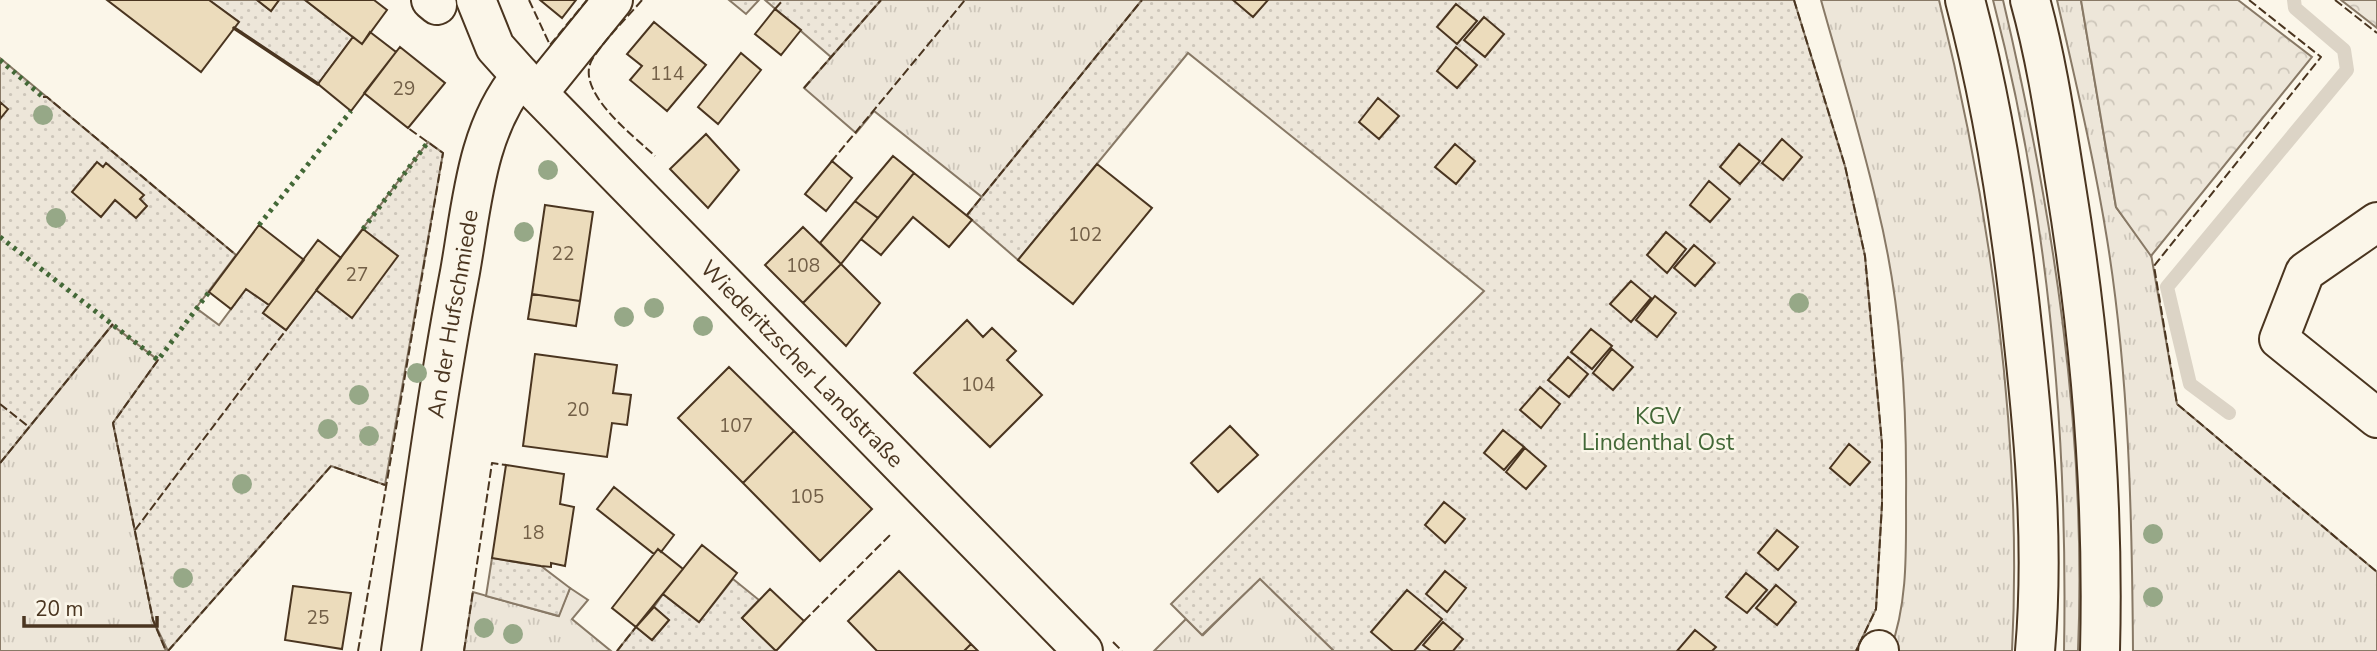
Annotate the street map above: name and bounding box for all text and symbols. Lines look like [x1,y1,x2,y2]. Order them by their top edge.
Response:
house number: 114 [650,61,684,87]
house number: 29 [393,76,415,102]
street label: An der Hufschmiede [420,207,486,421]
house number: 102 [1068,222,1102,248]
house number: 22 [552,241,574,267]
house number: 108 [786,253,820,279]
street label: Wiederitzscher Landstraße [693,254,910,475]
house number: 27 [346,262,368,288]
house number: 104 [961,372,995,398]
house number: 20 [567,397,589,423]
park label: KGV Lindenthal Ost [1582,401,1735,458]
house number: 107 [719,413,753,439]
house number: 105 [790,484,824,510]
house number: 18 [522,520,544,546]
scale bar [24,584,158,628]
text: 20 m [35,595,84,623]
house number: 25 [307,605,329,631]

